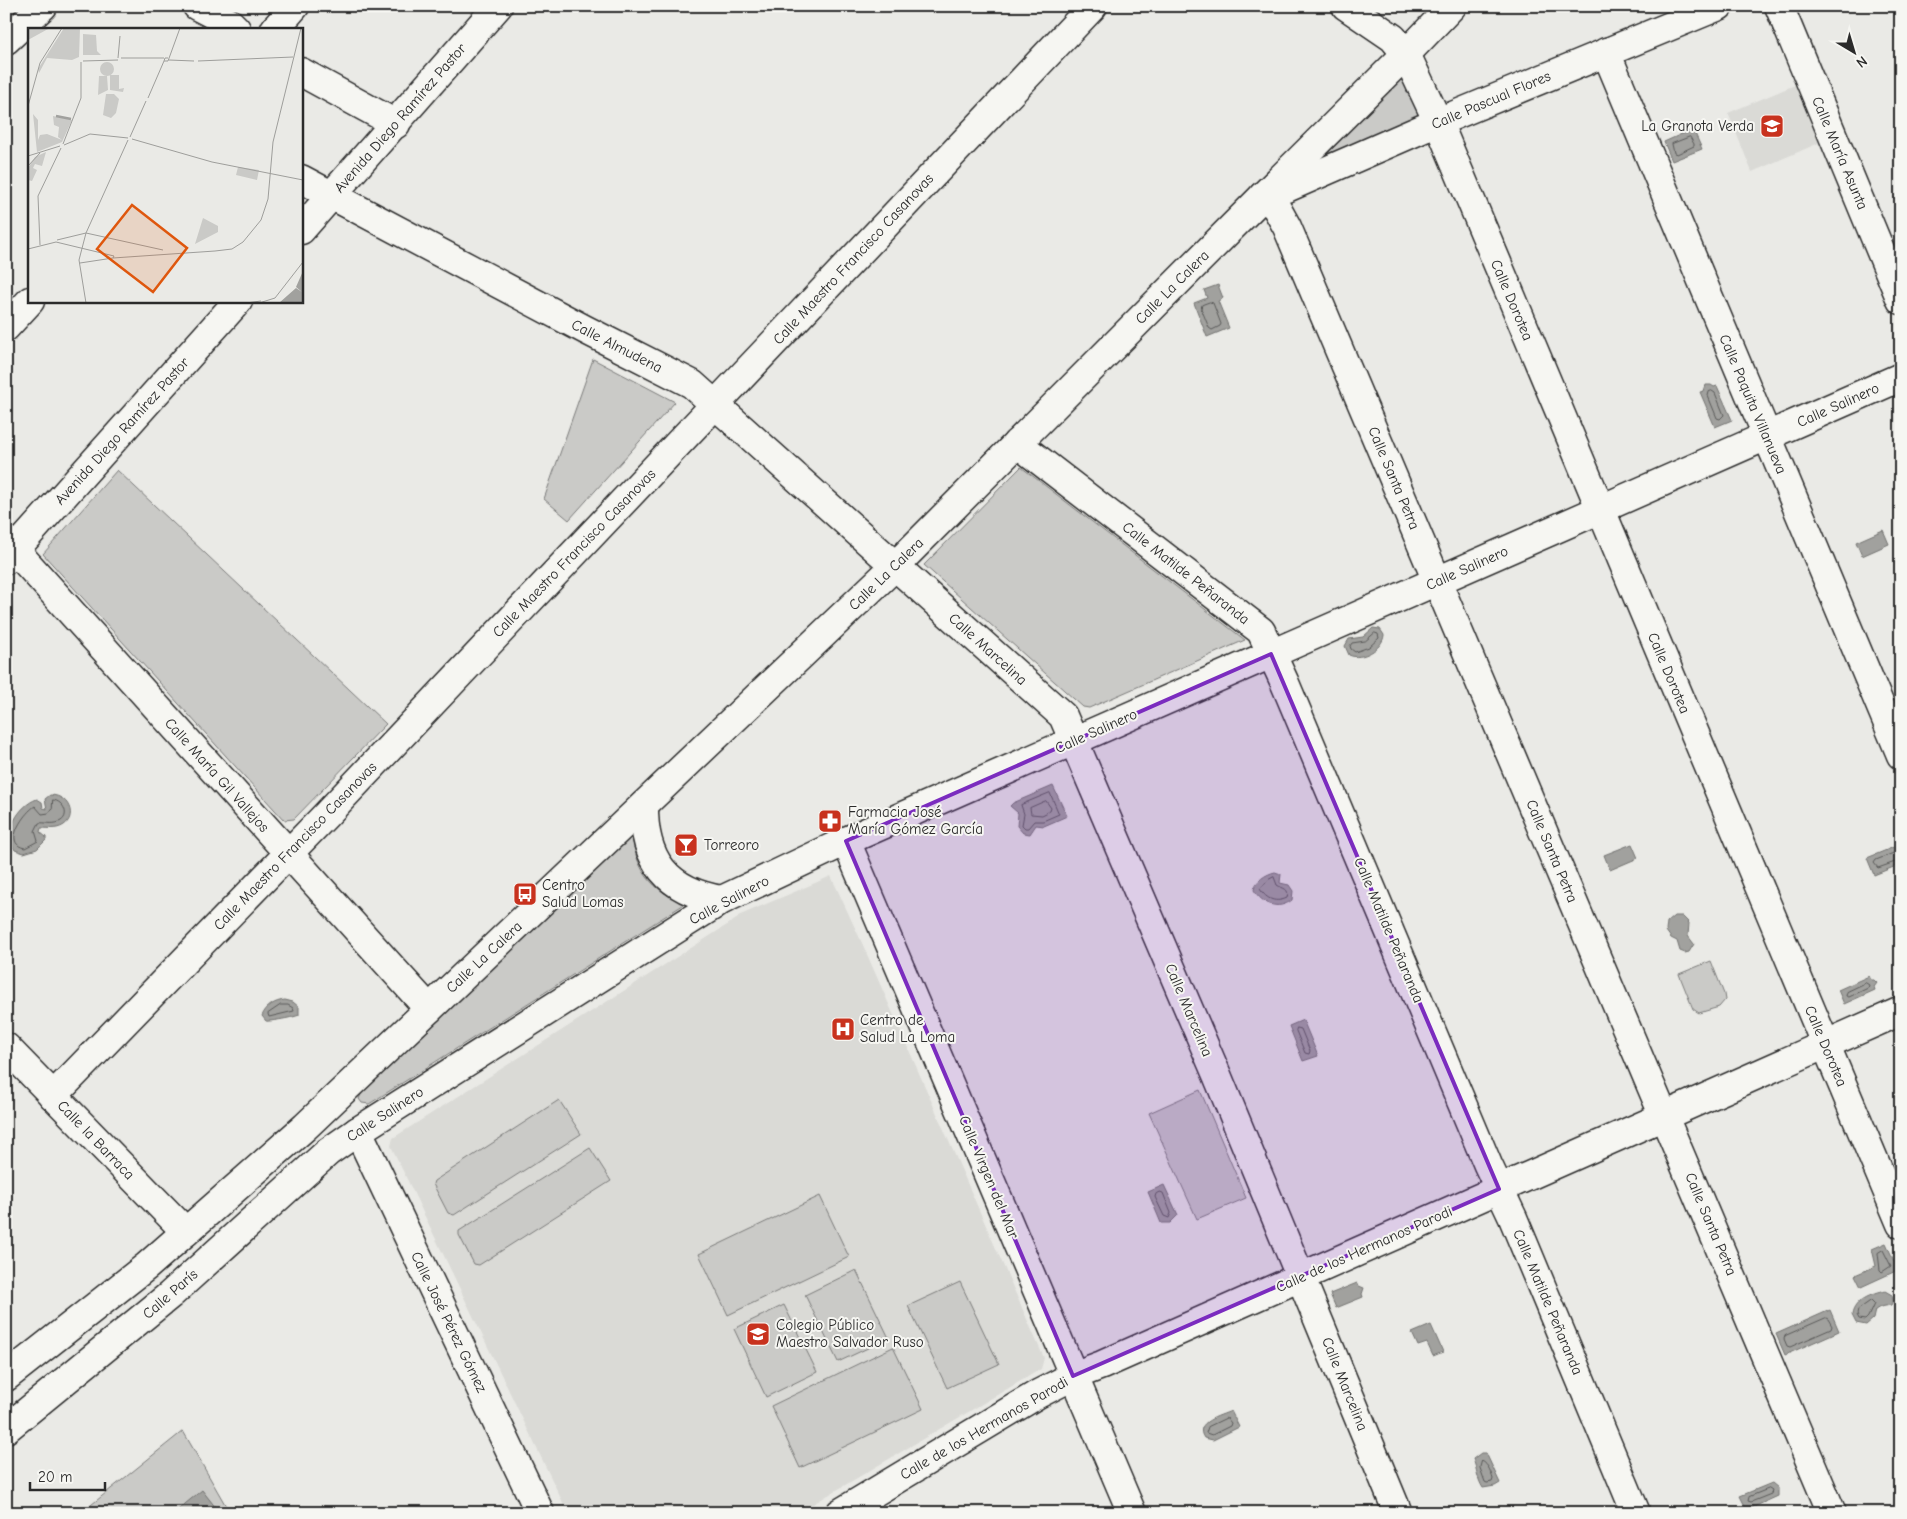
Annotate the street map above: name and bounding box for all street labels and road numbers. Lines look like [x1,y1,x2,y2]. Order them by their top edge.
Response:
street label: Avenida Diego Ramírez Pastor [330,39,470,197]
street label: Calle Pascual Flores [1429,67,1553,133]
street label: Calle María Asunta [1808,94,1872,212]
street label: Calle Maestro Francisco Casanovas [769,170,937,348]
street label: Calle La Calera [1131,246,1213,328]
street label: Calle Dorotea [1487,257,1537,343]
street label: Calle Almudena [569,315,665,377]
street label: Calle Paquita Villanueva [1715,331,1791,477]
street label: Avenida Diego Ramírez Pastor [51,353,193,509]
street label: Calle Salinero [1794,379,1882,431]
street label: Calle Santa Petra [1364,424,1424,532]
street label: Calle Maestro Francisco Casanovas [489,465,659,641]
street label: Calle Matilde Peñaranda [1119,518,1253,628]
street label: Calle La Calera [845,534,927,614]
street label: Calle Salinero [1423,542,1511,594]
street label: Calle Marcelina [945,609,1031,689]
street label: Calle Dorotea [1644,630,1694,716]
street label: Calle Salinero [1052,705,1140,757]
street label: Calle María Gil Vallejos [161,714,273,836]
street label: Calle Maestro Francisco Casanovas [210,758,380,934]
street label: Calle Santa Petra [1522,797,1582,905]
street label: Calle Matilde Peñaranda [1350,854,1428,1006]
street label: Calle Salinero [686,871,772,929]
street label: Calle La Calera [442,917,526,997]
street label: Calle Marcelina [1161,961,1217,1059]
street label: Calle Dorotea [1801,1003,1851,1089]
street label: Calle Salinero [343,1082,427,1146]
street label: Calle la Barraca [54,1097,138,1183]
street label: Calle Virgen del Mar [955,1113,1023,1241]
street label: Calle Santa Petra [1681,1170,1741,1278]
street label: Calle de los Hermanos Parodi [1273,1202,1455,1296]
street label: Calle Matilde Peñaranda [1509,1226,1587,1378]
street label: Calle José Pérez Gómez [407,1249,491,1396]
street label: Calle París [139,1265,201,1323]
street label: Calle Marcelina [1318,1335,1372,1433]
street label: Calle de los Hermanos Parodi [897,1372,1071,1484]

